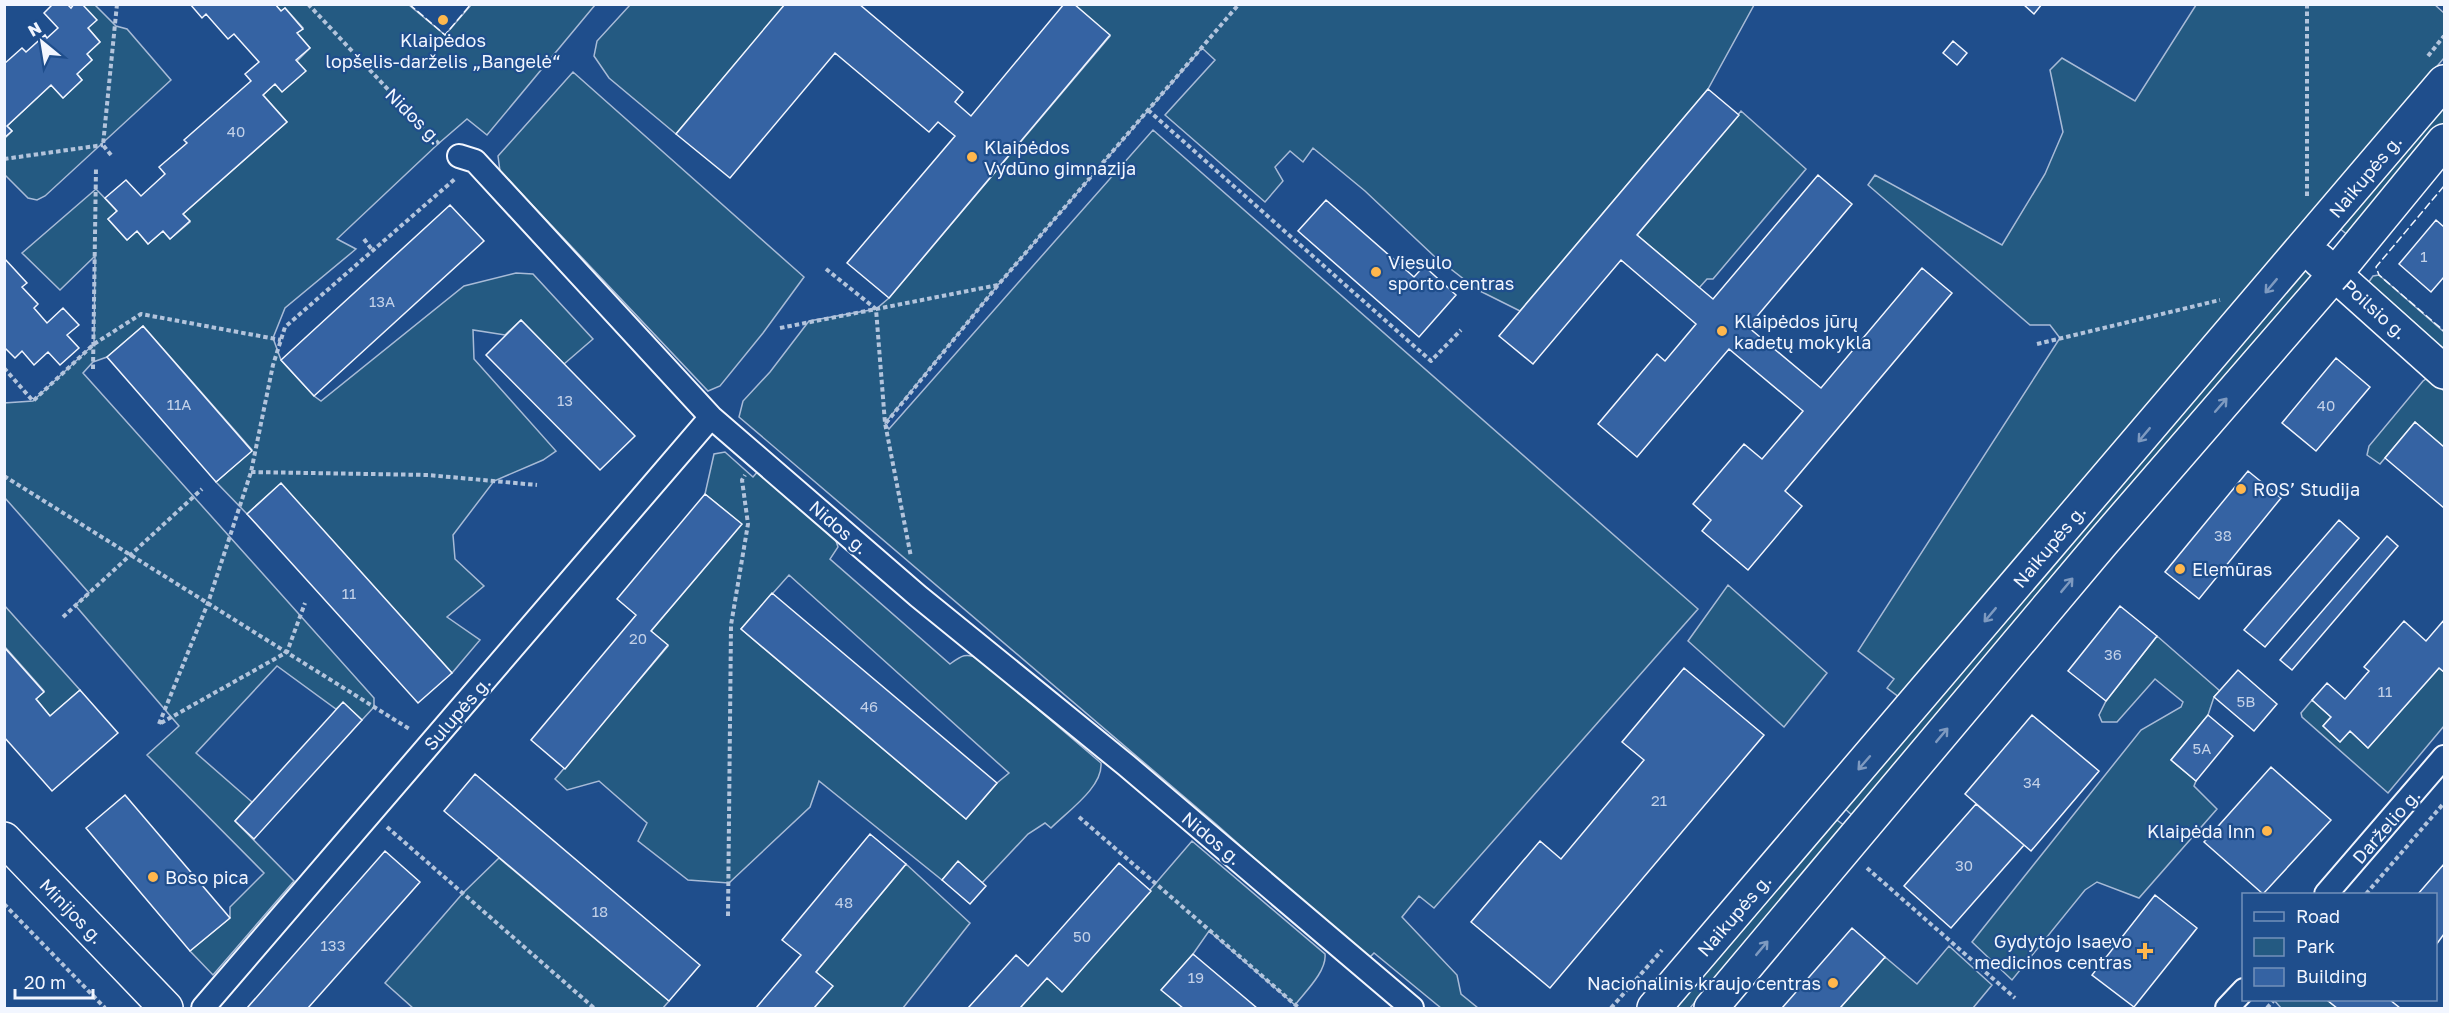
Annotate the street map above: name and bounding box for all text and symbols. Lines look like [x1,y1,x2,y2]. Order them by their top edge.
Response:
north arrow [12,12,72,72]
marker: Klaipėdos lopšelis-darželis „Bangelė“ [436,13,450,27]
text: N [24,17,45,41]
place label: Klaipėdos lopšelis-darželis „Bangelė“ [325,29,561,72]
street label: Nidos g. [381,83,447,149]
house number: 40 [227,122,245,140]
street label: Naikupės g. [2324,130,2406,222]
place label: Klaipėdos Vydūno gimnazija [984,136,1136,179]
marker: Klaipėdos Vydūno gimnazija [965,150,979,164]
house number: 1 [2420,247,2428,265]
place label: Viesulo sporto centras [1388,251,1514,294]
marker: Viesulo sporto centras [1369,265,1383,279]
street label: Poilsio g. [2338,274,2412,344]
one-way arrow [2264,278,2277,294]
house number: 13A [369,292,395,310]
place label: Klaipėdos jūrų kadetų mokykla [1734,310,1872,353]
marker: Klaipėdos jūrų kadetų mokykla [1715,324,1729,338]
house number: 13 [557,391,573,409]
house number: 11A [167,395,191,413]
house number: 40 [2317,396,2335,414]
one-way arrow [2214,398,2228,413]
one-way arrow [2137,427,2151,442]
place label: ROS’ Studija [2253,478,2360,500]
marker: ROS’ Studija [2234,482,2248,496]
street label: Nidos g. [805,495,873,559]
street label: Naikupės g. [2008,500,2090,592]
house number: 38 [2214,526,2232,544]
place label: Elemūras [2192,558,2272,580]
marker: Elemūras [2173,562,2187,576]
one-way arrow [2060,578,2074,593]
house number: 11 [342,584,356,602]
one-way arrow [1983,607,1997,622]
house number: 20 [629,629,647,647]
house number: 36 [2104,645,2122,663]
street label: Sulupės g. [419,671,495,755]
house number: 11 [2378,682,2392,700]
house number: 5B [2237,692,2255,710]
house number: 46 [860,697,878,715]
one-way arrow [1936,727,1949,743]
house number: 5A [2193,739,2211,757]
one-way arrow [1857,755,1870,771]
house number: 34 [2023,773,2041,791]
street label: Darželio g. [2348,784,2424,868]
house number: 21 [1651,791,1667,809]
street label: Nidos g. [1178,807,1246,869]
place label: Klaipėda Inn [2147,820,2255,842]
marker: Klaipėda Inn [2260,824,2274,838]
house number: 30 [1955,856,1973,874]
place label: Boso pica [165,866,249,888]
street label: Naikupės g. [1692,869,1776,961]
marker: Boso pica [146,870,160,884]
street label: Minijos g. [35,874,109,948]
house number: 48 [835,893,853,911]
legend [2242,893,2437,1001]
house number: 18 [592,902,608,920]
text: Road [2296,905,2340,927]
house number: 50 [1073,927,1091,945]
place label: Gydytojo Isaevo medicinos centras [1974,930,2132,973]
text: Park [2296,935,2335,957]
house number: 133 [321,936,345,954]
one-way arrow [1755,941,1769,956]
marker: Gydytojo Isaevo medicinos centras [2136,942,2154,960]
scale bar [15,962,93,1000]
text: Building [2296,965,2367,987]
house number: 19 [1188,968,1204,986]
text: 20 m [24,971,66,993]
place label: Nacionalinis kraujo centras [1587,972,1821,994]
marker: Nacionalinis kraujo centras [1826,976,1840,990]

